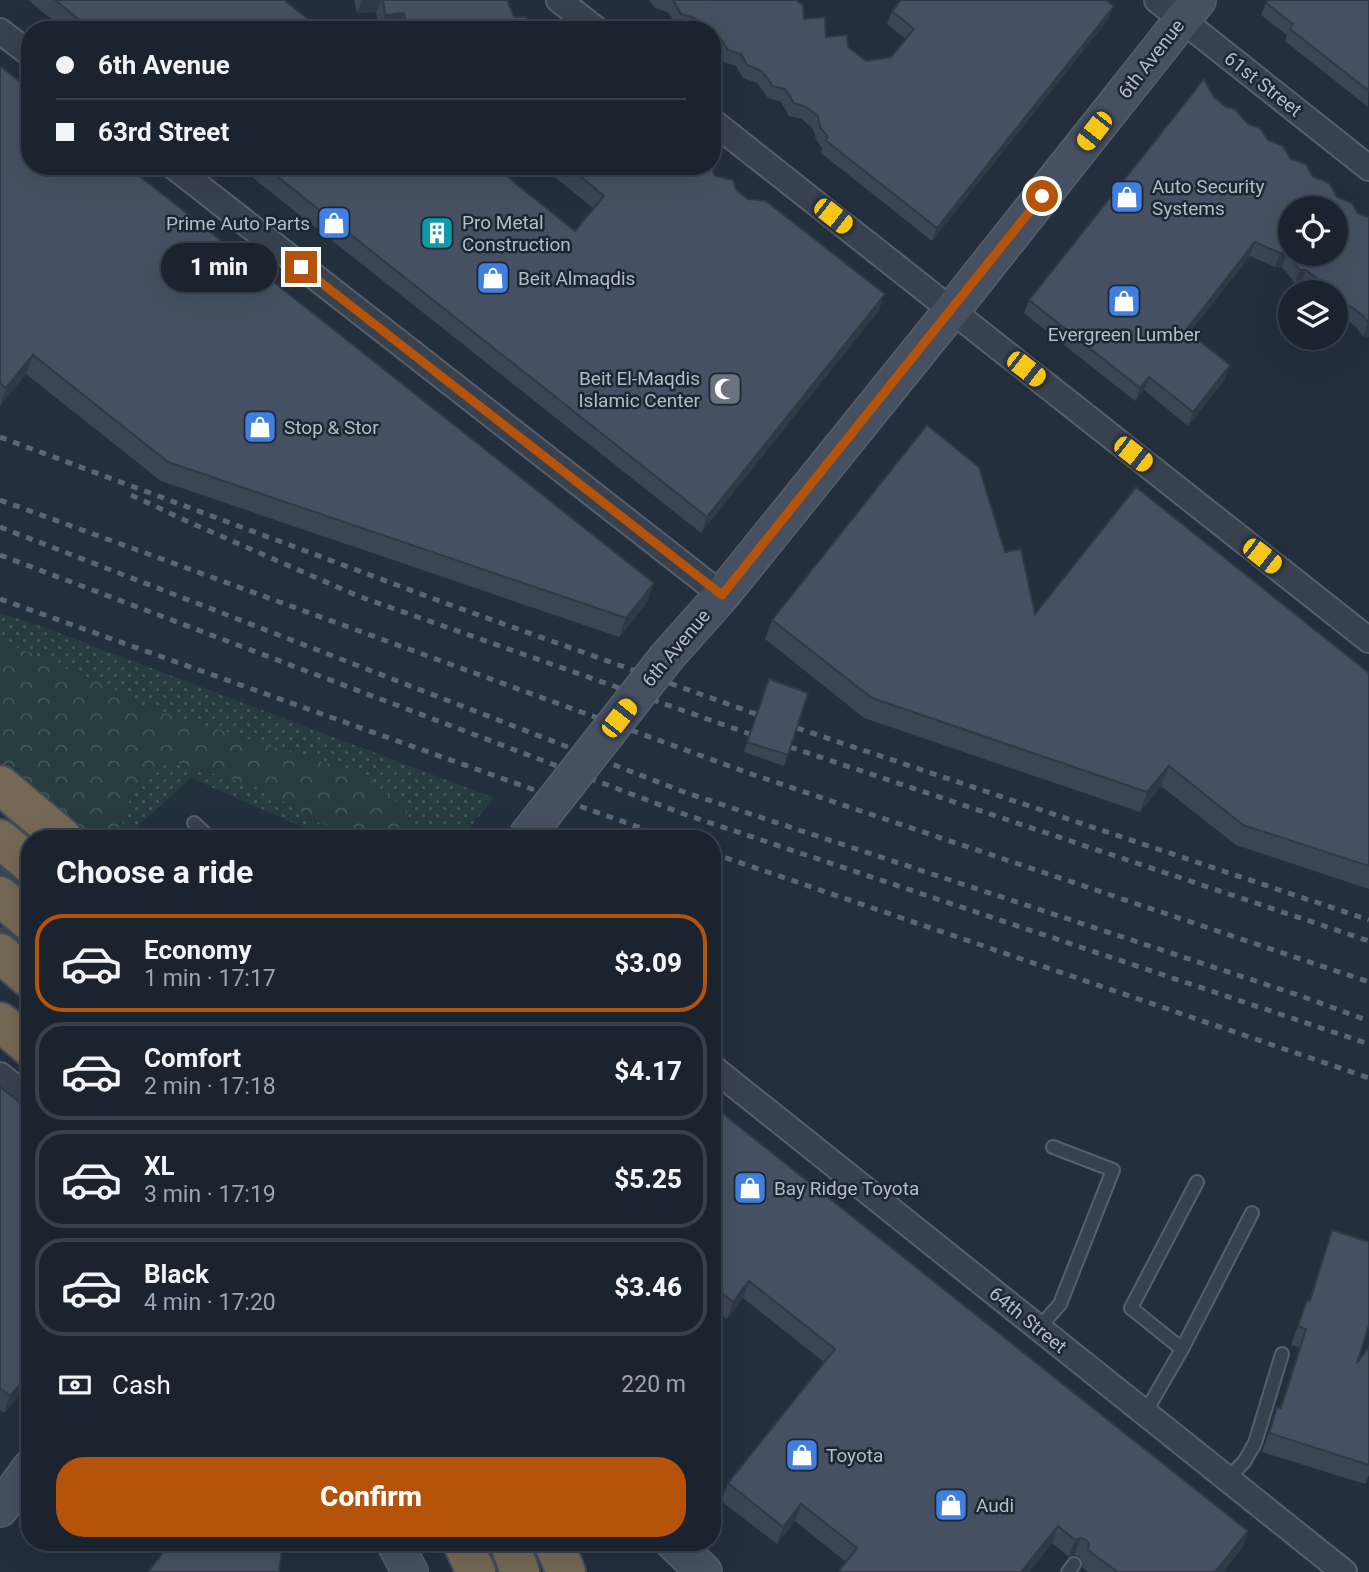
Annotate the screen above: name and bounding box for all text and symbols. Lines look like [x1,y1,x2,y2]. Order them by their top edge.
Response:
street label: 6th Avenue [1113,15,1189,103]
street label: 61st Street [1220,47,1306,121]
text: 6th Avenue [98,50,230,80]
car [1073,108,1116,154]
text: 63rd Street [98,117,229,147]
place label: Auto Security Systems [1152,175,1264,220]
shop icon: Auto Security Systems [1108,178,1146,216]
route start [1026,180,1058,212]
car [810,195,857,237]
map controls [1278,196,1348,350]
button: locate [1278,196,1348,266]
shop icon: Prime Auto Parts [315,204,353,242]
place label: Pro Metal Construction [462,211,571,256]
place label: Prime Auto Parts [166,212,310,235]
building icon: Pro Metal Construction [418,214,456,252]
callout: 1 min [161,243,276,292]
route end [285,251,317,283]
text: 1 min [190,254,248,281]
shop icon: Beit Almaqdis [474,259,512,297]
place label: Beit Almaqdis [518,267,635,290]
button: layers [1278,280,1348,350]
shop icon: Evergreen Lumber [1105,282,1143,320]
place label: Evergreen Lumber [1048,323,1201,346]
car [1003,348,1050,390]
place label: Beit El-Maqdis Islamic Center [578,367,701,412]
mosque icon: Beit El-Maqdis Islamic Center [706,370,744,408]
shop icon: Stop & Stor [241,408,279,446]
place label: Stop & Stor [284,416,379,439]
car [1110,433,1157,475]
car [1239,535,1286,577]
street label: 6th Avenue [637,605,715,691]
car [598,695,641,741]
text: Choose a ride [56,853,253,891]
icon: car [60,932,123,995]
text: Economy [144,935,251,965]
text: $3.09 [614,948,682,978]
text: 1 min · 17:17 [144,965,276,992]
icon: car [60,1040,123,1103]
text: Comfort [144,1043,241,1073]
text: $4.17 [614,1056,682,1086]
text: 2 min · 17:18 [144,1073,276,1100]
icon: car [60,1148,123,1211]
text: XL [144,1151,175,1181]
text: $5.25 [614,1164,682,1194]
shop icon: Bay Ridge Toyota [731,1169,769,1207]
place label: Bay Ridge Toyota [774,1177,919,1200]
text: 3 min · 17:19 [144,1181,276,1208]
icon: car [60,1256,123,1319]
text: Black [144,1259,209,1289]
text: $3.46 [614,1272,682,1302]
street label: 64th Street [985,1282,1071,1358]
text: 4 min · 17:20 [144,1289,276,1316]
icon: cash [56,1366,94,1404]
text: Cash [112,1370,171,1400]
text: 220 m [621,1371,686,1398]
shop icon: Toyota [783,1436,821,1474]
place label: Toyota [826,1444,883,1467]
button: Confirm [56,1457,686,1537]
shop icon: Audi [932,1486,970,1524]
place label: Audi [976,1494,1014,1517]

